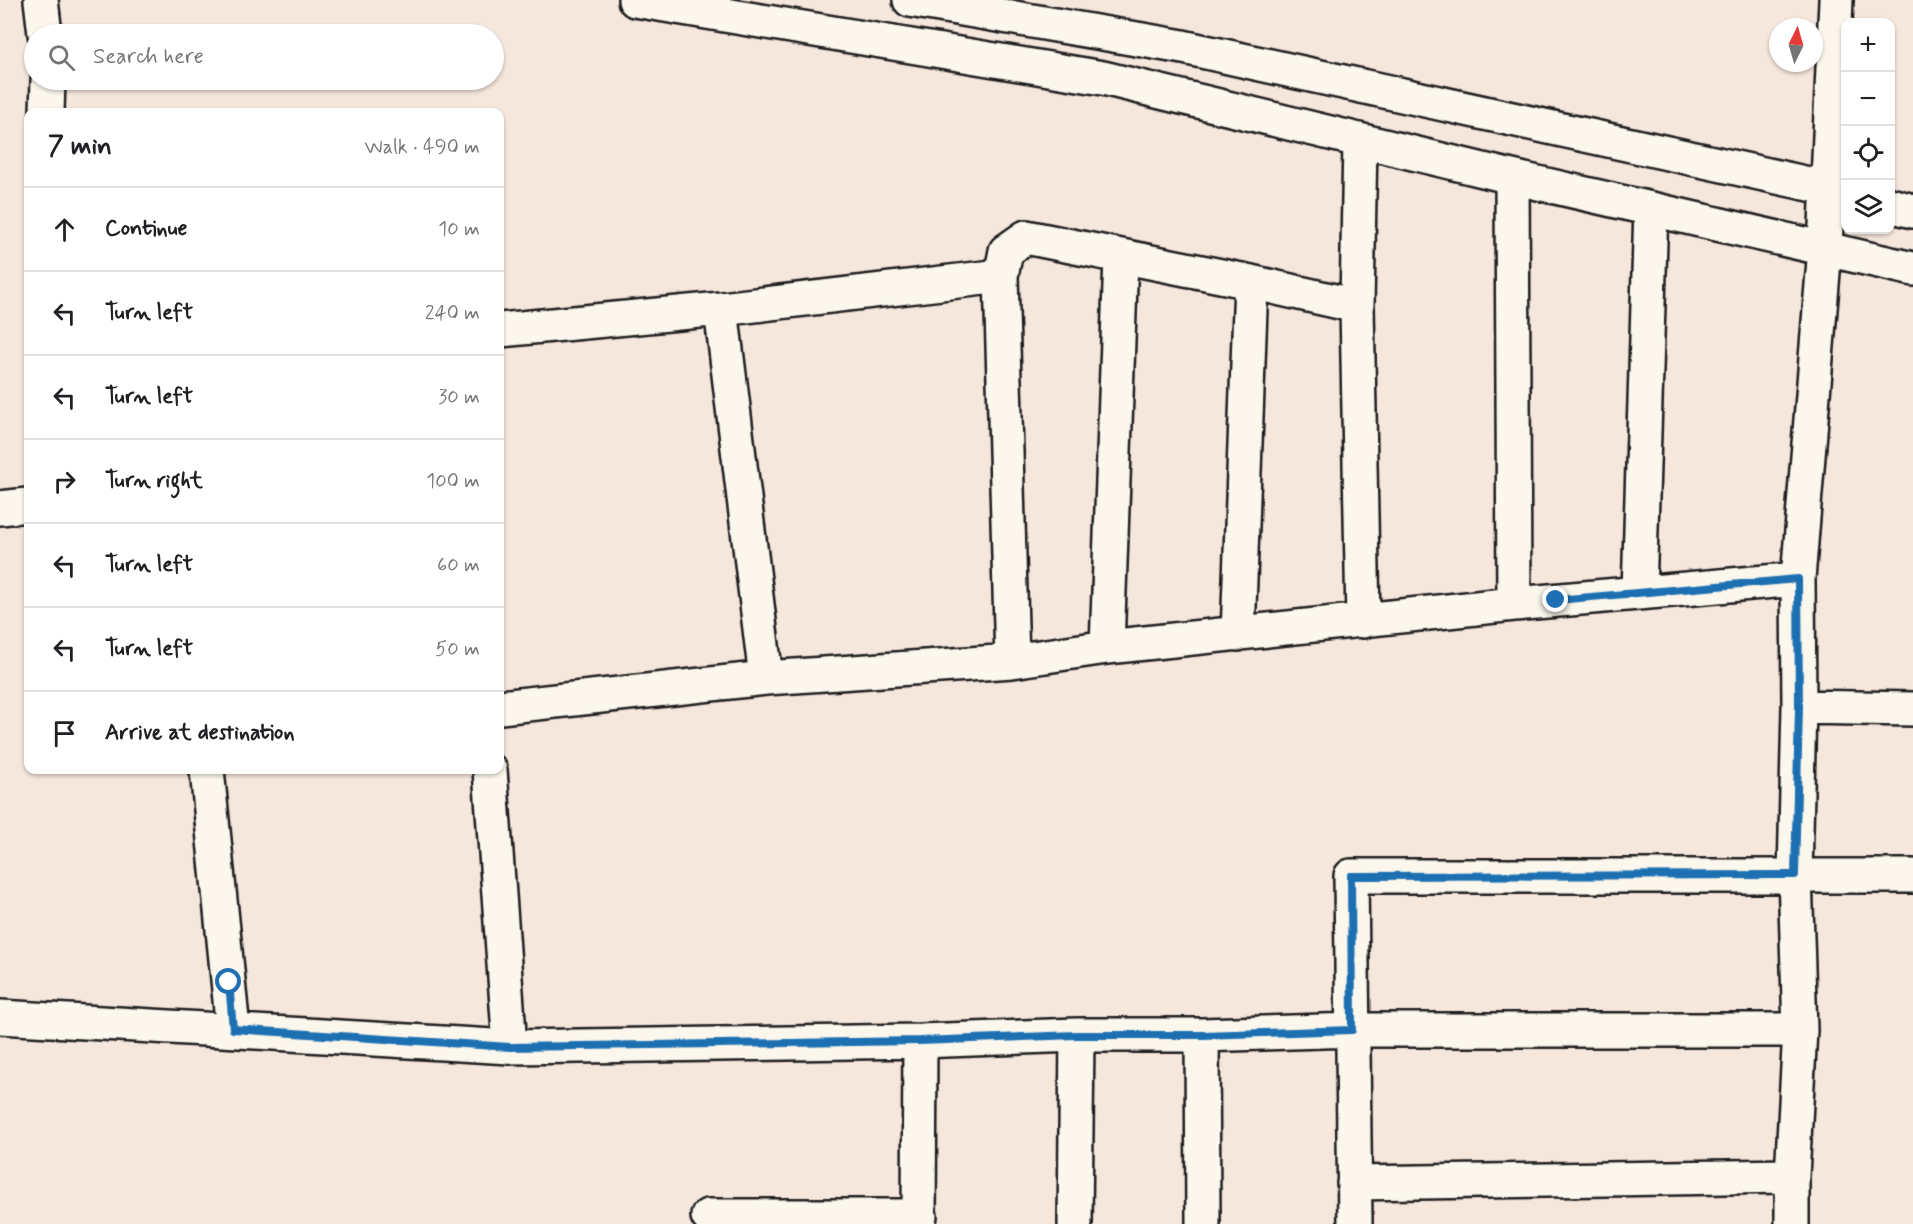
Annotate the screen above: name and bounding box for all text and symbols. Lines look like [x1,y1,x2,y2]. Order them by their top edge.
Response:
north arrow [1769,18,1823,72]
map controls [1841,18,1895,234]
button: + [1841,18,1895,72]
search box [24,24,504,90]
icon: search [45,41,78,74]
text: Search here [93,43,204,71]
button: − [1841,72,1895,126]
button: locate [1841,126,1895,180]
text: 7 min [48,130,112,164]
text: Walk · 490 m [365,134,480,161]
button: layers [1841,180,1895,234]
icon: ahead [48,213,81,246]
text: Continue [105,215,187,243]
text: 10 m [438,216,480,243]
icon: left [48,297,81,330]
text: Turn left [105,299,193,327]
text: 240 m [425,300,480,327]
icon: left [48,381,81,414]
text: Turn left [105,383,193,411]
text: 30 m [438,384,480,411]
icon: right [48,465,81,498]
text: Turn right [105,467,203,495]
text: 100 m [426,468,480,495]
icon: left [48,549,81,582]
text: Turn left [105,551,193,579]
text: 60 m [437,552,480,579]
route end [1542,586,1568,612]
icon: left [48,633,81,666]
text: Turn left [105,635,193,663]
text: 50 m [435,636,480,663]
icon: arrive [48,717,81,750]
text: Arrive at destination [105,719,295,747]
route start [215,968,241,994]

